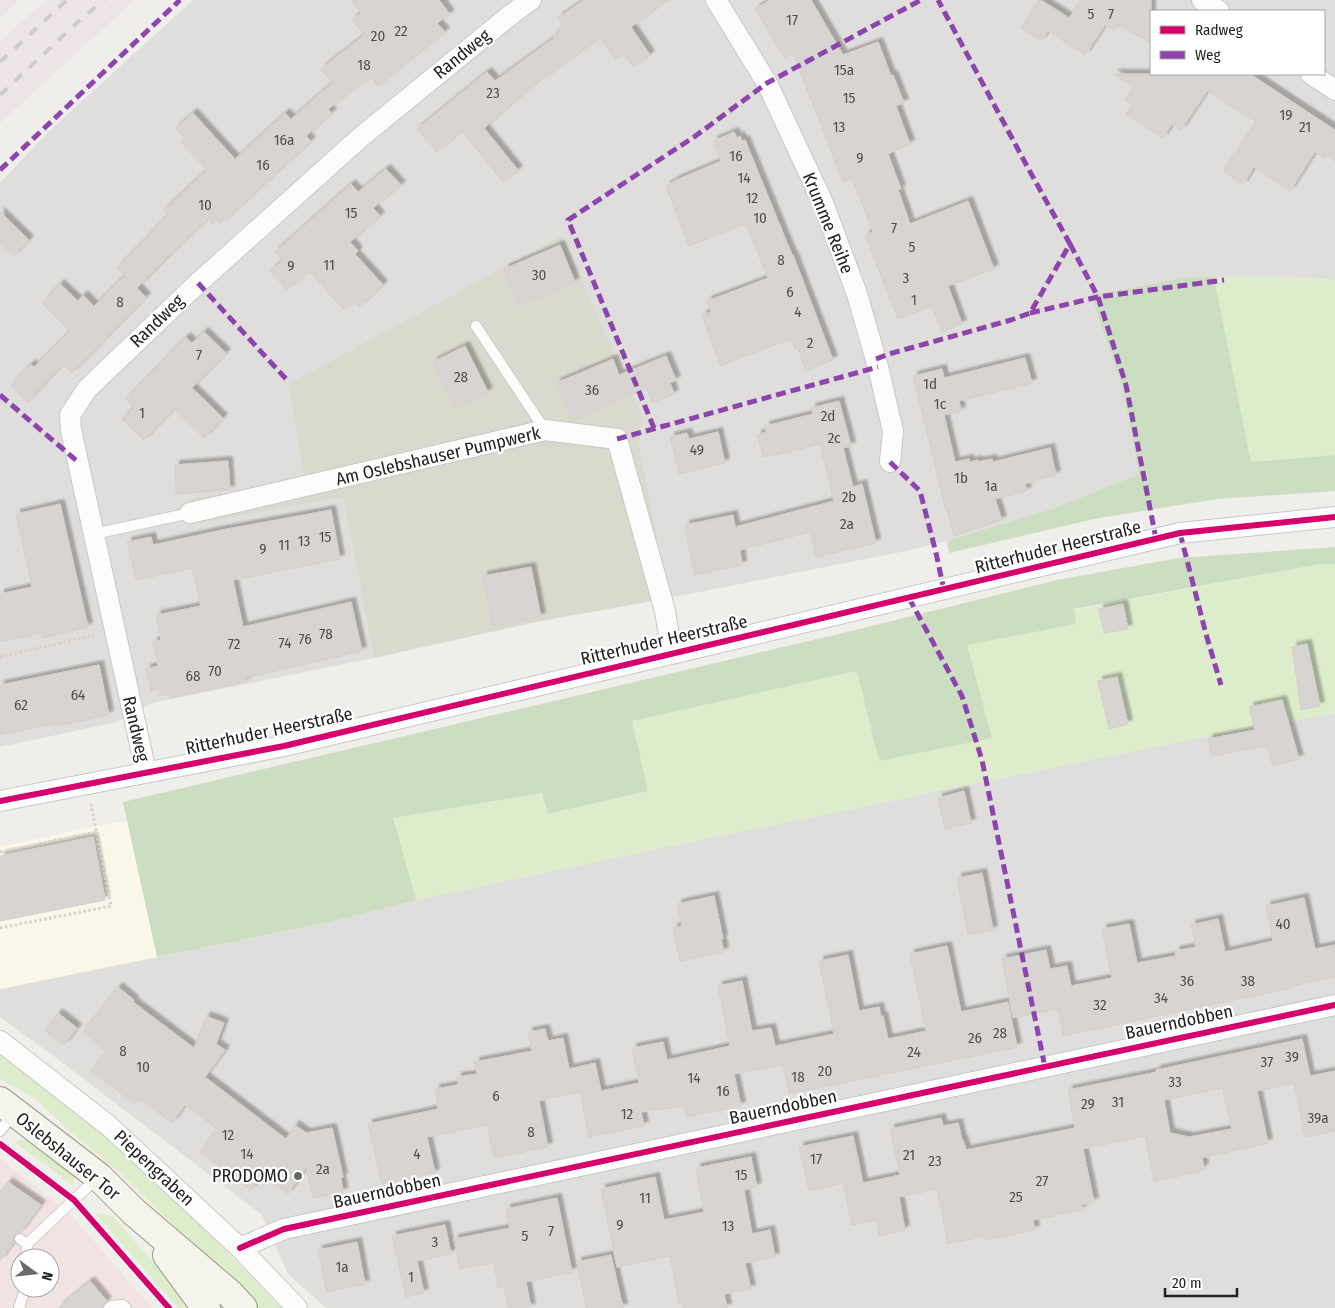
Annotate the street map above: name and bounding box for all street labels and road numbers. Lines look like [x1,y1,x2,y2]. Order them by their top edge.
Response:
street label: Randweg [429,24,495,84]
street label: Krumme Reihe [798,169,858,277]
street label: Randweg [125,290,189,352]
street label: Am Oslebshauser Pumpwerk [334,422,543,490]
street label: Ritterhuder Heerstraße [973,516,1143,578]
street label: Ritterhuder Heerstraße [579,610,750,670]
street label: Randweg [118,694,154,765]
street label: Ritterhuder Heerstraße [183,703,355,759]
street label: Bauerndobben [1123,1000,1235,1044]
street label: Bauerndobben [727,1085,839,1129]
street label: Oslebshauser Tor [11,1107,125,1205]
street label: Piepengraben [109,1125,199,1211]
street label: Bauerndobben [331,1169,443,1213]

